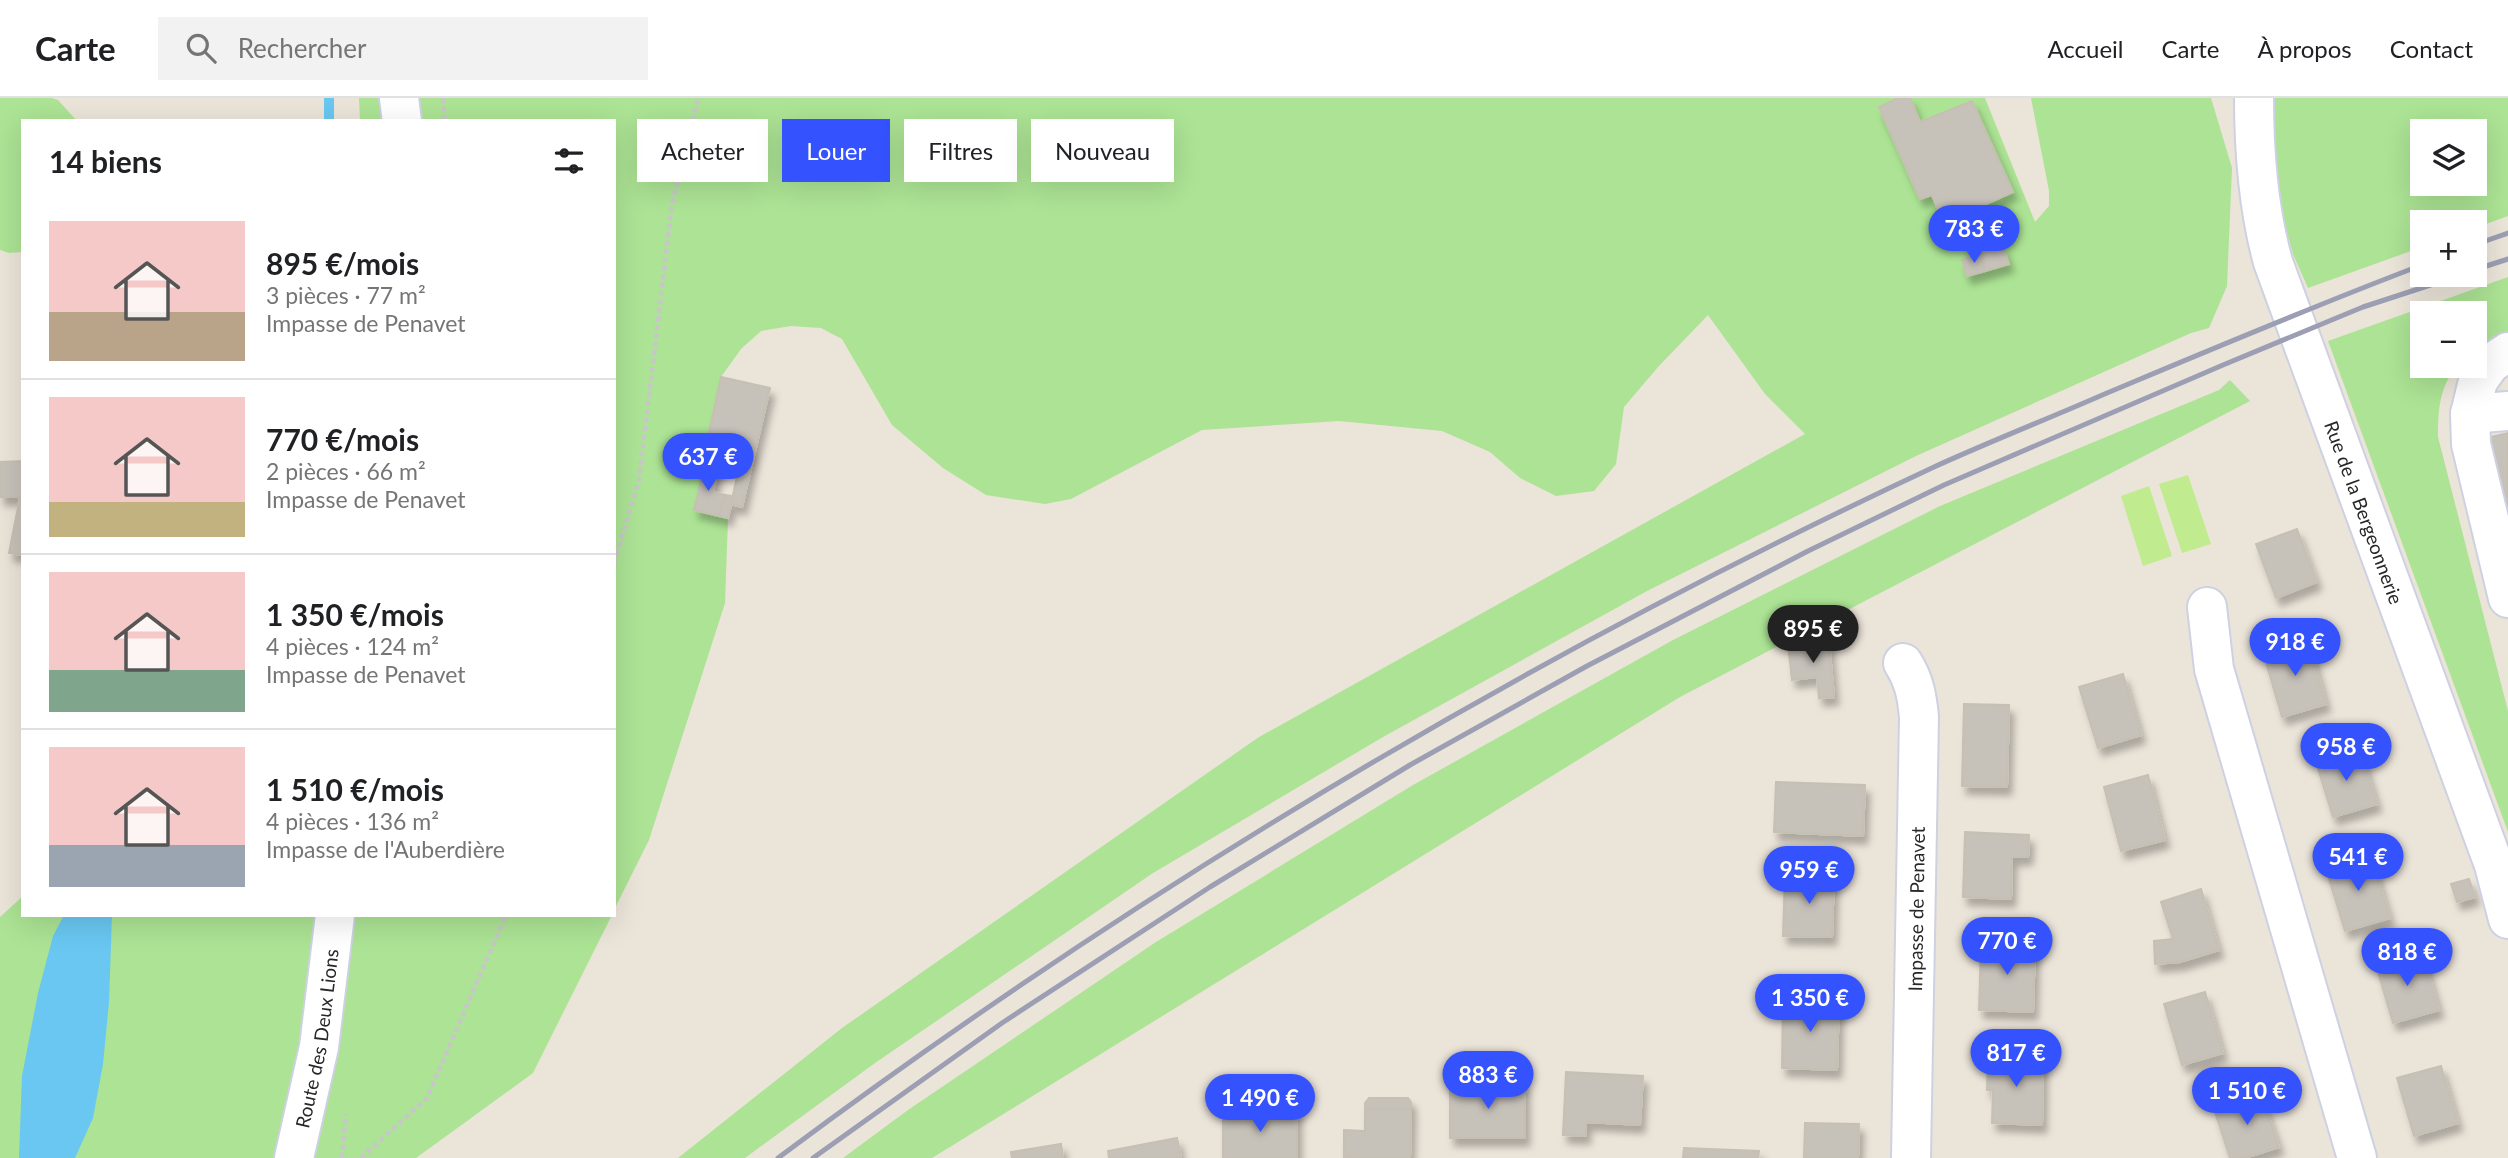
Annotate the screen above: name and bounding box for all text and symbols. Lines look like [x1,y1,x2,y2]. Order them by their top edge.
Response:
search box [158,17,648,80]
text: Carte [35,28,116,68]
icon: search [182,29,220,67]
text: Rechercher [238,32,367,64]
text: Accueil [2047,34,2123,63]
text: Carte [2161,34,2219,63]
text: À propos [2257,34,2352,63]
text: Contact [2390,34,2473,63]
chip: Acheter [637,119,768,182]
chip: Louer [782,119,890,182]
chip: Filtres [904,119,1017,182]
chip: Nouveau [1031,119,1174,182]
map controls [2410,119,2487,378]
button: layers [2410,119,2487,196]
icon: filters [550,142,588,180]
text: 14 biens [49,143,162,179]
pin: 783 € [1925,206,2023,265]
button: + [2410,210,2487,287]
text: 783 € [1945,214,2003,242]
text: 895 €/mois [266,245,419,281]
icon: home [105,249,189,333]
text: 3 pièces · 77 m² [266,281,426,309]
button: − [2410,301,2487,378]
text: Impasse de Penavet [266,309,466,337]
street label: Rue de la Bergeonnerie [2321,417,2409,607]
text: 770 €/mois [266,421,419,457]
icon: home [105,425,189,509]
pin: 637 € [659,434,757,493]
text: 637 € [679,442,737,470]
text: 2 pièces · 66 m² [266,457,426,485]
text: Impasse de Penavet [266,485,466,513]
text: 1 350 €/mois [266,596,444,632]
icon: home [105,600,189,684]
pin: 895 € [1764,606,1862,665]
text: 895 € [1784,614,1842,642]
pin: 918 € [2246,618,2344,678]
text: 918 € [2266,627,2324,655]
text: 4 pièces · 124 m² [266,632,439,660]
text: Impasse de Penavet [266,660,466,688]
pin: 958 € [2297,724,2395,783]
text: 958 € [2317,732,2375,760]
text: 1 510 €/mois [266,771,444,807]
icon: home [105,775,189,859]
text: 4 pièces · 136 m² [266,807,439,835]
street label: Impasse de Penavet [1903,826,1929,992]
pin: 541 € [2309,834,2407,893]
text: Impasse de l'Auberdière [266,835,505,863]
text: 541 € [2329,842,2387,870]
pin: 959 € [1760,846,1858,906]
text: 959 € [1780,855,1838,883]
pin: 770 € [1958,918,2056,977]
text: 770 € [1978,926,2036,954]
pin: 818 € [2358,928,2456,988]
text: 818 € [2378,937,2436,965]
street label: Route des Deux Lions [290,947,342,1130]
pin: 1 350 € [1745,974,1875,1034]
text: 1 350 € [1771,983,1849,1011]
pin: 817 € [1967,1030,2065,1089]
text: 817 € [1987,1038,2045,1066]
pin: 883 € [1439,1052,1537,1111]
text: 883 € [1459,1060,1517,1088]
pin: 1 510 € [2182,1068,2312,1127]
pin: 1 490 € [1195,1074,1325,1134]
text: 1 510 € [2208,1076,2286,1104]
text: 1 490 € [1221,1083,1299,1111]

